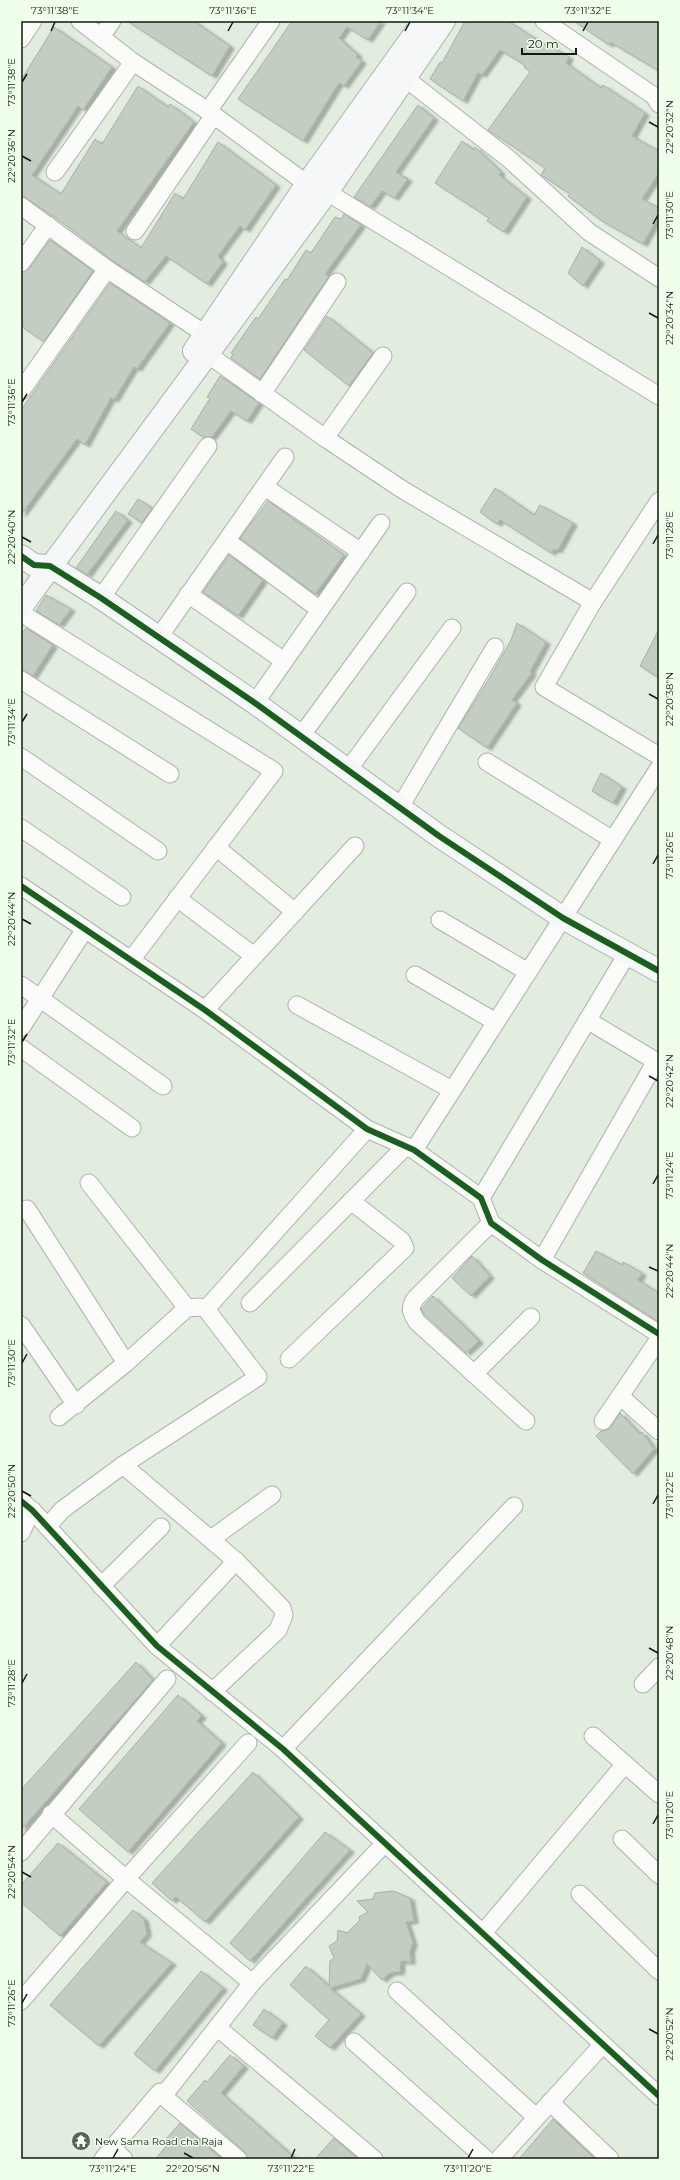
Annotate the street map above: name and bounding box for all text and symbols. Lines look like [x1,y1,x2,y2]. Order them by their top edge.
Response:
text: 73°11'38"E [31,4,79,17]
text: 73°11'36"E [209,4,257,17]
text: 73°11'34"E [386,4,434,17]
text: 73°11'32"E [564,4,612,17]
scale bar [522,30,576,56]
text: 20 m [528,36,559,51]
text: 73°11'38"E [5,58,18,106]
text: 22°20'32"N [663,100,676,154]
text: 22°20'36"N [5,129,18,183]
text: 73°11'30"E [663,191,676,239]
text: 22°20'34"N [663,291,676,345]
text: 73°11'36"E [5,378,18,426]
text: 22°20'40"N [5,510,18,565]
text: 73°11'28"E [663,511,676,559]
text: 22°20'38"N [663,672,676,726]
text: 73°11'34"E [5,698,18,746]
text: 73°11'26"E [663,831,676,879]
text: 22°20'44"N [5,892,18,946]
text: 73°11'32"E [5,1018,18,1066]
text: 22°20'42"N [663,1054,676,1108]
text: 73°11'24"E [663,1151,676,1199]
text: 22°20'44"N [663,1244,676,1298]
text: 73°11'30"E [5,1339,18,1387]
text: 22°20'50"N [5,1464,18,1518]
text: 73°11'22"E [663,1471,676,1519]
text: 22°20'48"N [663,1626,676,1680]
text: 73°11'28"E [5,1659,18,1707]
text: 73°11'20"E [663,1791,676,1839]
text: 22°20'54"N [5,1845,18,1899]
text: 73°11'26"E [5,1979,18,2027]
text: 22°20'52"N [663,2007,676,2061]
temple icon: New Sama Road cha Raja [70,2130,92,2152]
place label: New Sama Road cha Raja [95,2135,223,2148]
text: 73°11'24"E [89,2162,137,2175]
text: 22°20'56"N [166,2162,220,2175]
text: 73°11'22"E [267,2162,315,2175]
text: 73°11'20"E [444,2162,492,2175]

